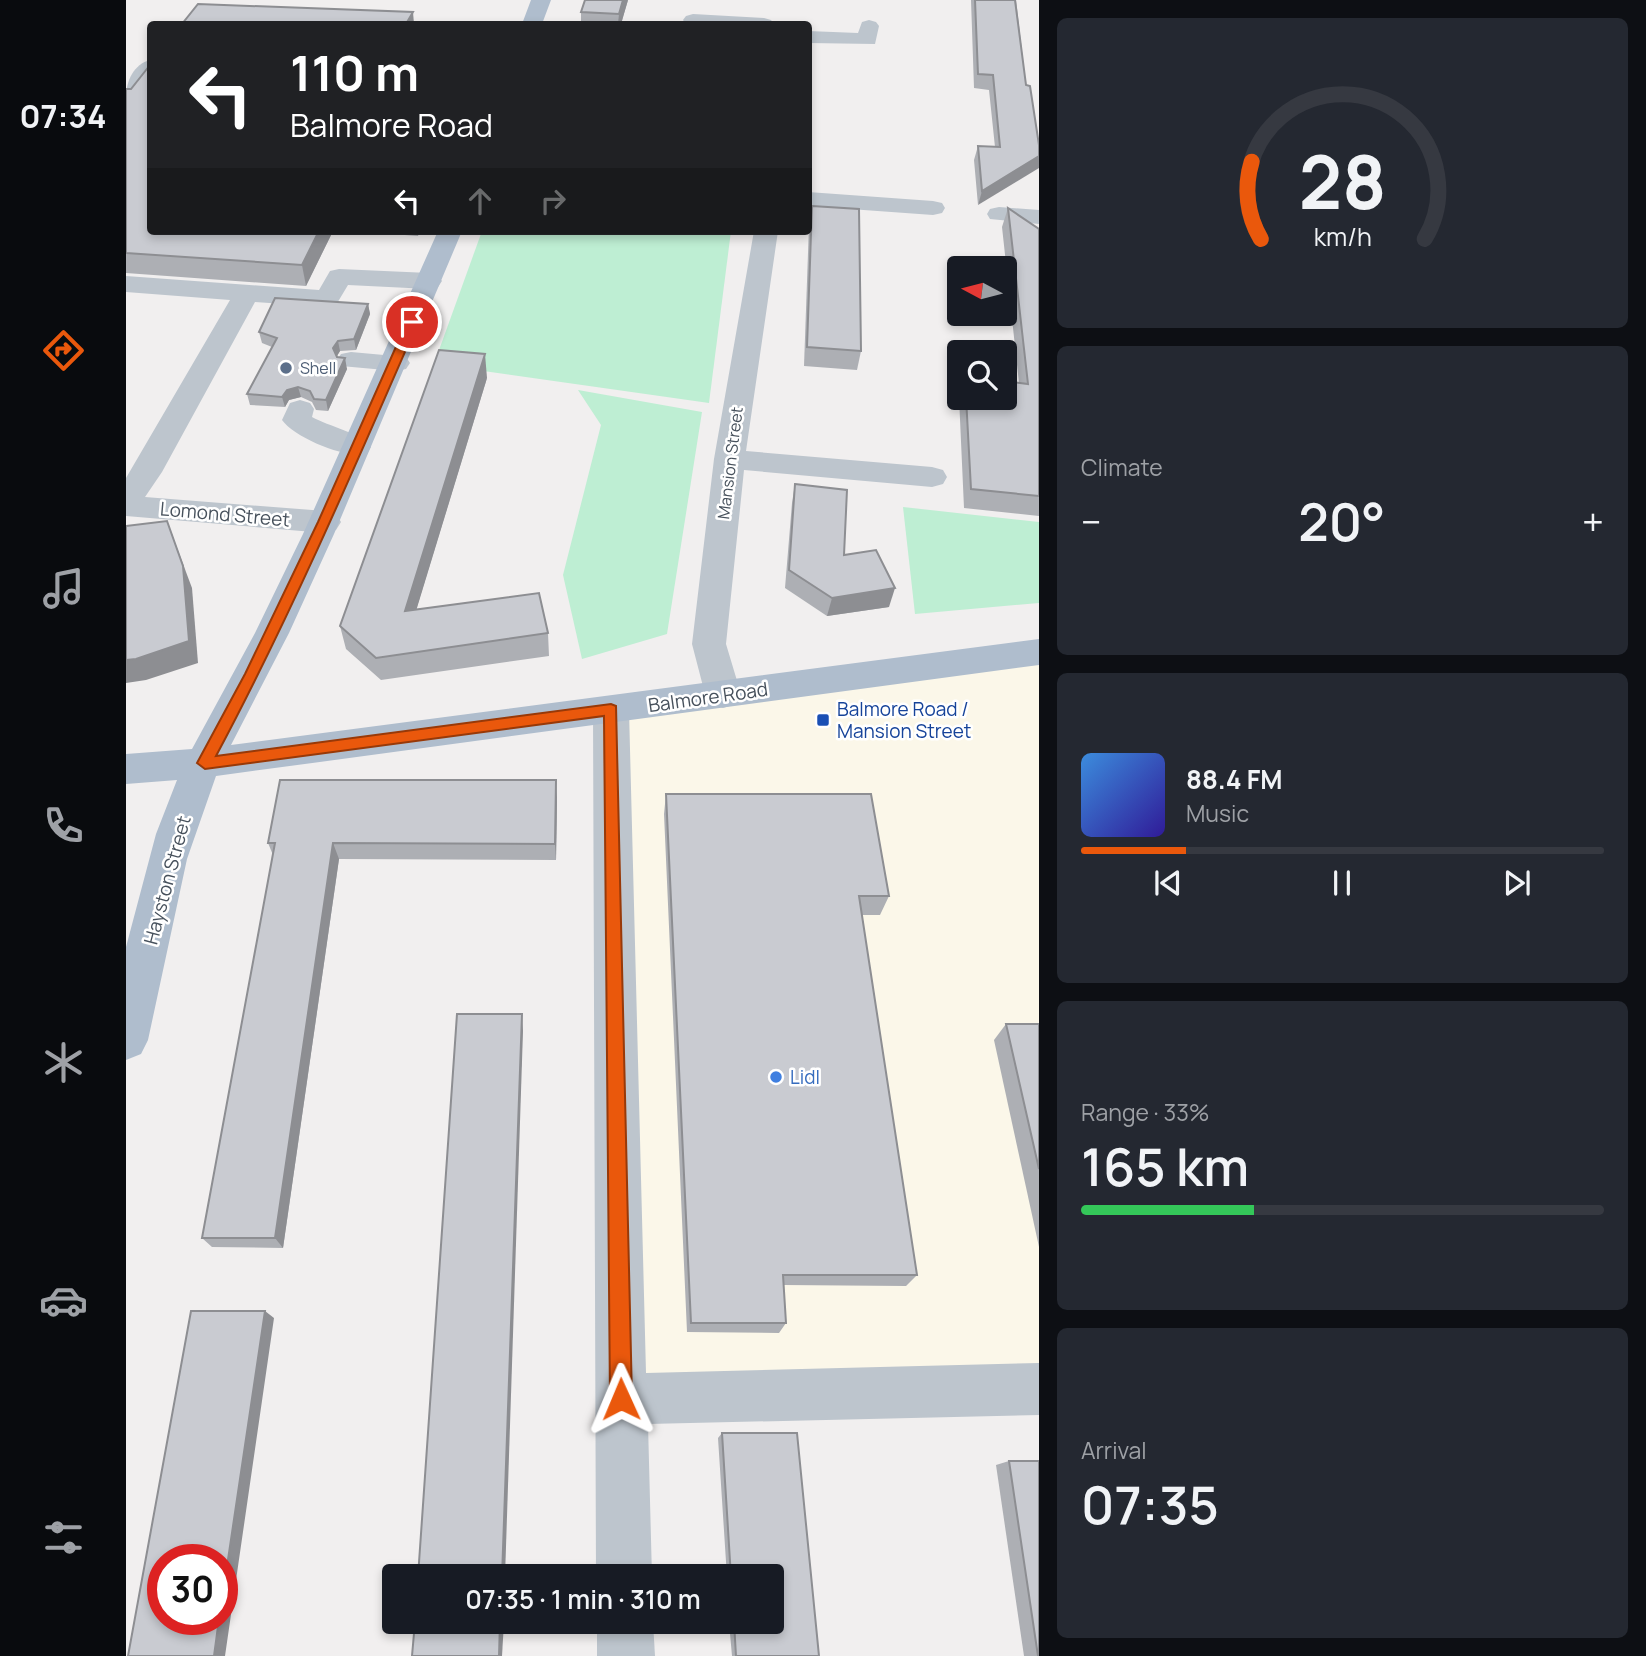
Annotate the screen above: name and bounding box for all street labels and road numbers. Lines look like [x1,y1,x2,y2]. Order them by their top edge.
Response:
street label: Mansion Street [712,406,748,520]
street label: Lomond Street [159,495,291,533]
street label: Balmore Road [647,676,769,718]
street label: Hayston Street [137,813,197,947]

